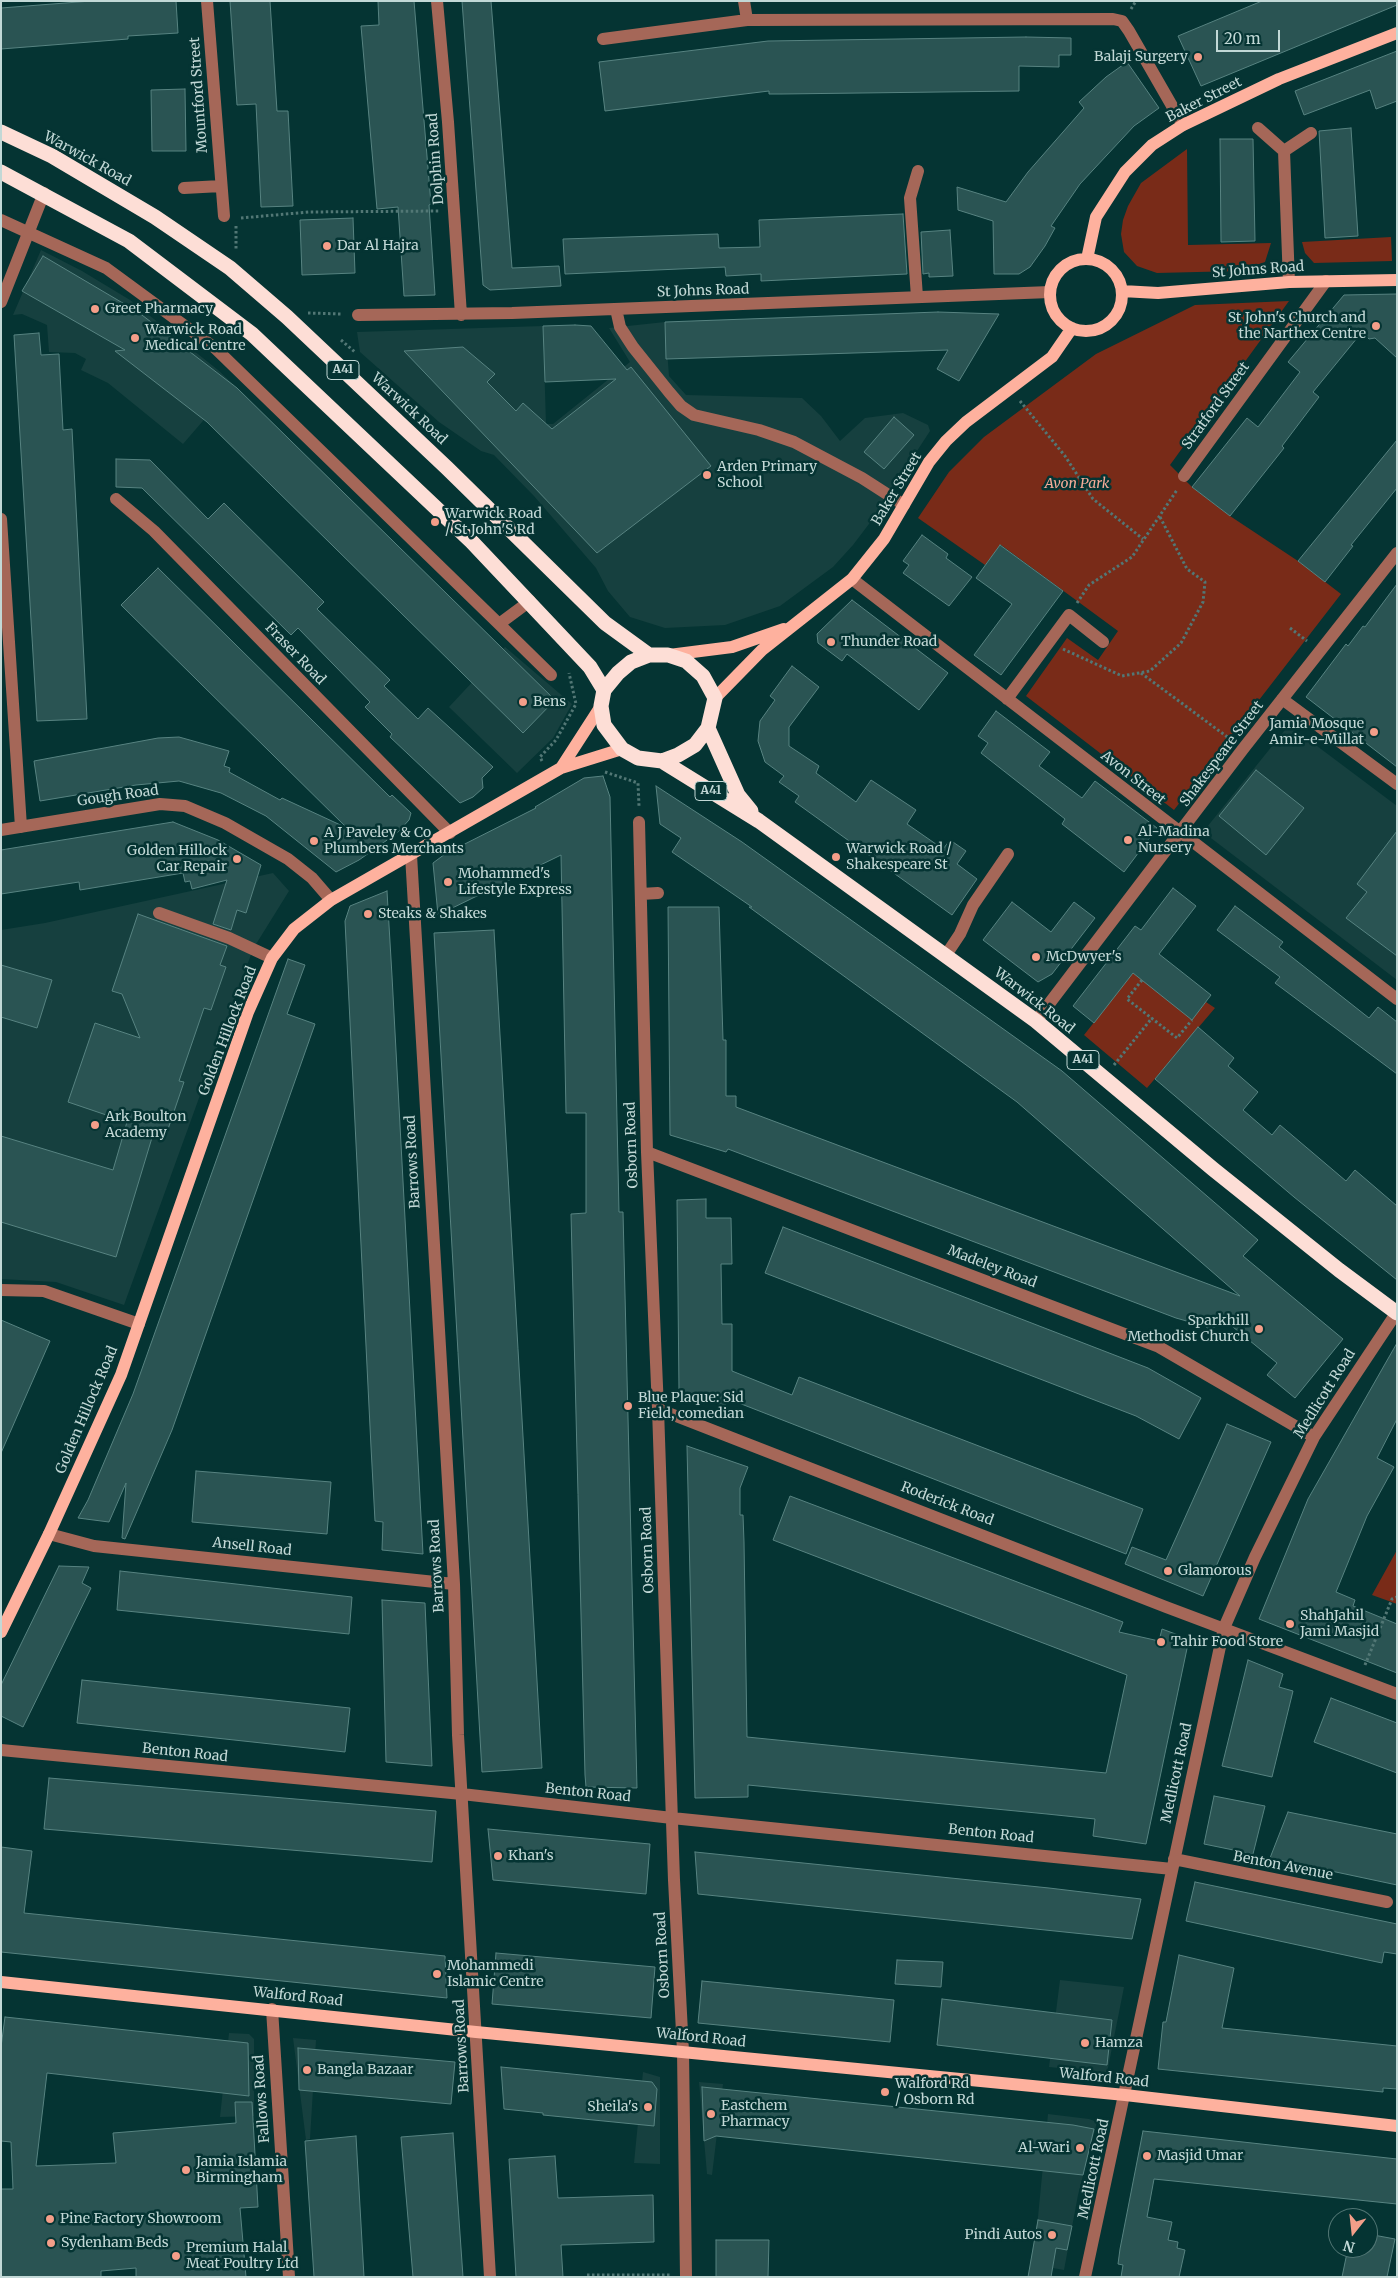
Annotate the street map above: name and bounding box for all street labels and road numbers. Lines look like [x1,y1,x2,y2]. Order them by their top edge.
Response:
street label: Mountford Street [187,36,211,154]
street label: Baker Street [1163,74,1245,126]
street label: Dolphin Road [424,113,448,205]
street label: Warwick Road [40,128,134,190]
street label: St Johns Road [1211,258,1305,282]
street label: St Johns Road [657,281,749,301]
street label: Stratford Street [1179,359,1253,453]
road number: A41 [327,360,359,380]
street label: Warwick Road [368,370,450,448]
street label: Baker Street [868,449,926,529]
street label: Fraser Road [261,620,329,688]
street label: Shakespeare Street [1177,698,1267,810]
street label: Avon Street [1097,747,1169,809]
road number: A41 [695,781,727,800]
street label: Gough Road [76,782,160,810]
street label: Golden Hillock Road [196,964,260,1098]
street label: Warwick Road [991,965,1077,1037]
road number: A41 [1067,1050,1099,1070]
street label: Osborn Road [622,1101,642,1189]
street label: Barrows Road [402,1115,424,1209]
street label: Madeley Road [945,1242,1039,1292]
street label: Golden Hillock Road [52,1344,122,1476]
street label: Medlicott Road [1291,1346,1359,1442]
street label: Roderick Road [898,1479,996,1529]
street label: Osborn Road [638,1506,658,1594]
street label: Barrows Road [426,1519,448,1613]
street label: Ansell Road [212,1534,292,1560]
street label: Medlicott Road [1158,1721,1196,1825]
street label: Benton Road [141,1740,229,1766]
street label: Benton Road [544,1780,632,1806]
street label: Benton Road [947,1821,1035,1847]
street label: Benton Avenue [1232,1848,1334,1884]
street label: Osborn Road [652,1911,674,1999]
street label: Walford Road [252,1984,344,2010]
street label: Barrows Road [451,1999,473,2093]
street label: Walford Road [655,2025,747,2051]
street label: Fallows Road [251,2054,273,2144]
street label: Walford Road [1058,2065,1150,2091]
street label: Medlicott Road [1075,2117,1113,2221]

